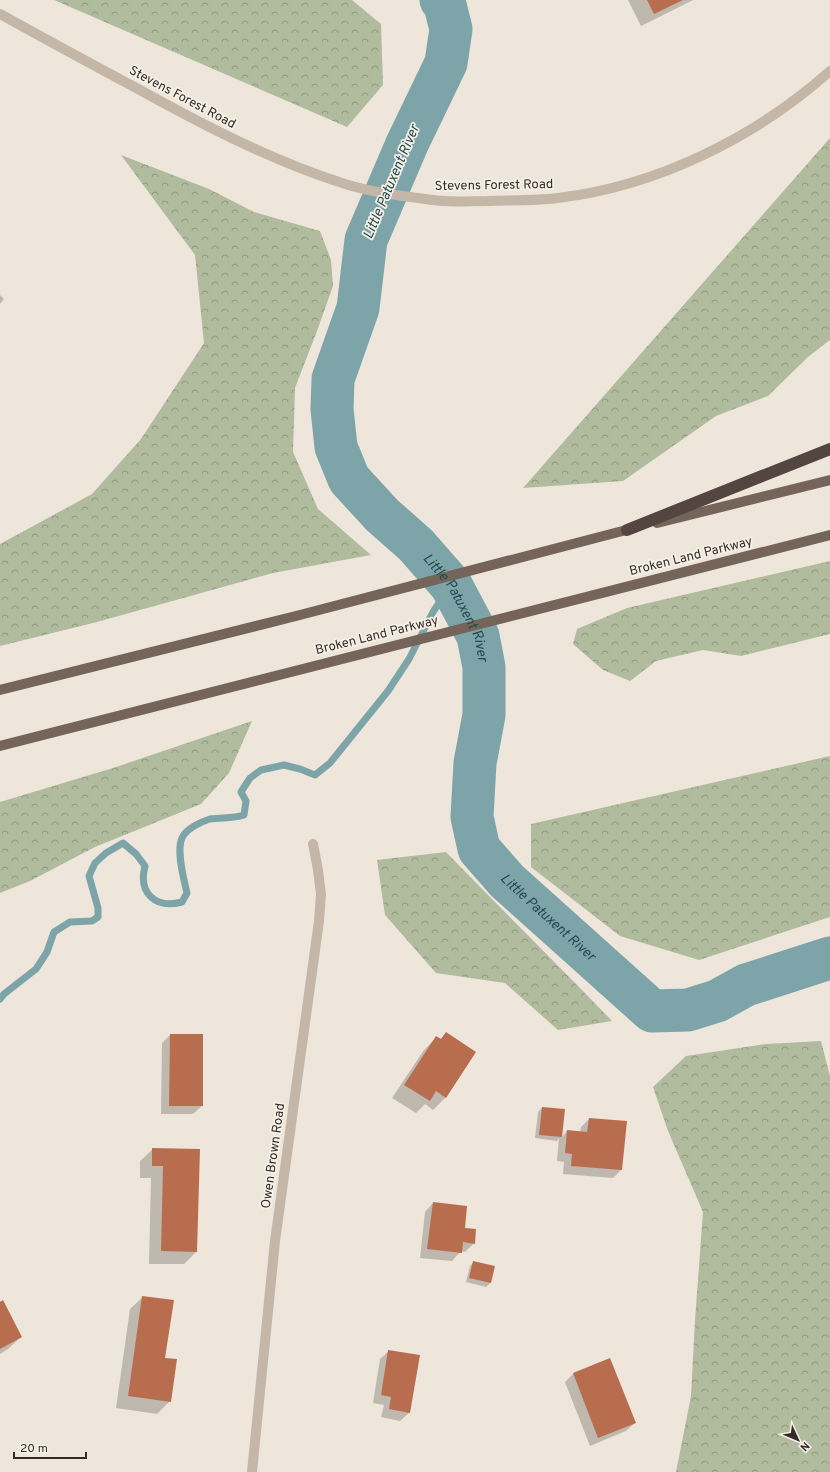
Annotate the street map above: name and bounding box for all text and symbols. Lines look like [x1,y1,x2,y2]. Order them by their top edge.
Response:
street label: Stevens Forest Road [126,63,238,133]
water label: Little Patuxent River [360,121,424,242]
street label: Stevens Forest Road [435,177,553,195]
street label: Broken Land Parkway [628,534,754,580]
water label: Little Patuxent River [419,550,492,665]
street label: Broken Land Parkway [314,613,440,659]
water label: Little Patuxent River [496,871,600,966]
street label: Owen Brown Road [259,1102,289,1210]
north arrow [778,1420,818,1460]
scale bar [14,1434,86,1460]
text: N [797,1439,812,1454]
text: 20 m [20,1441,48,1457]

